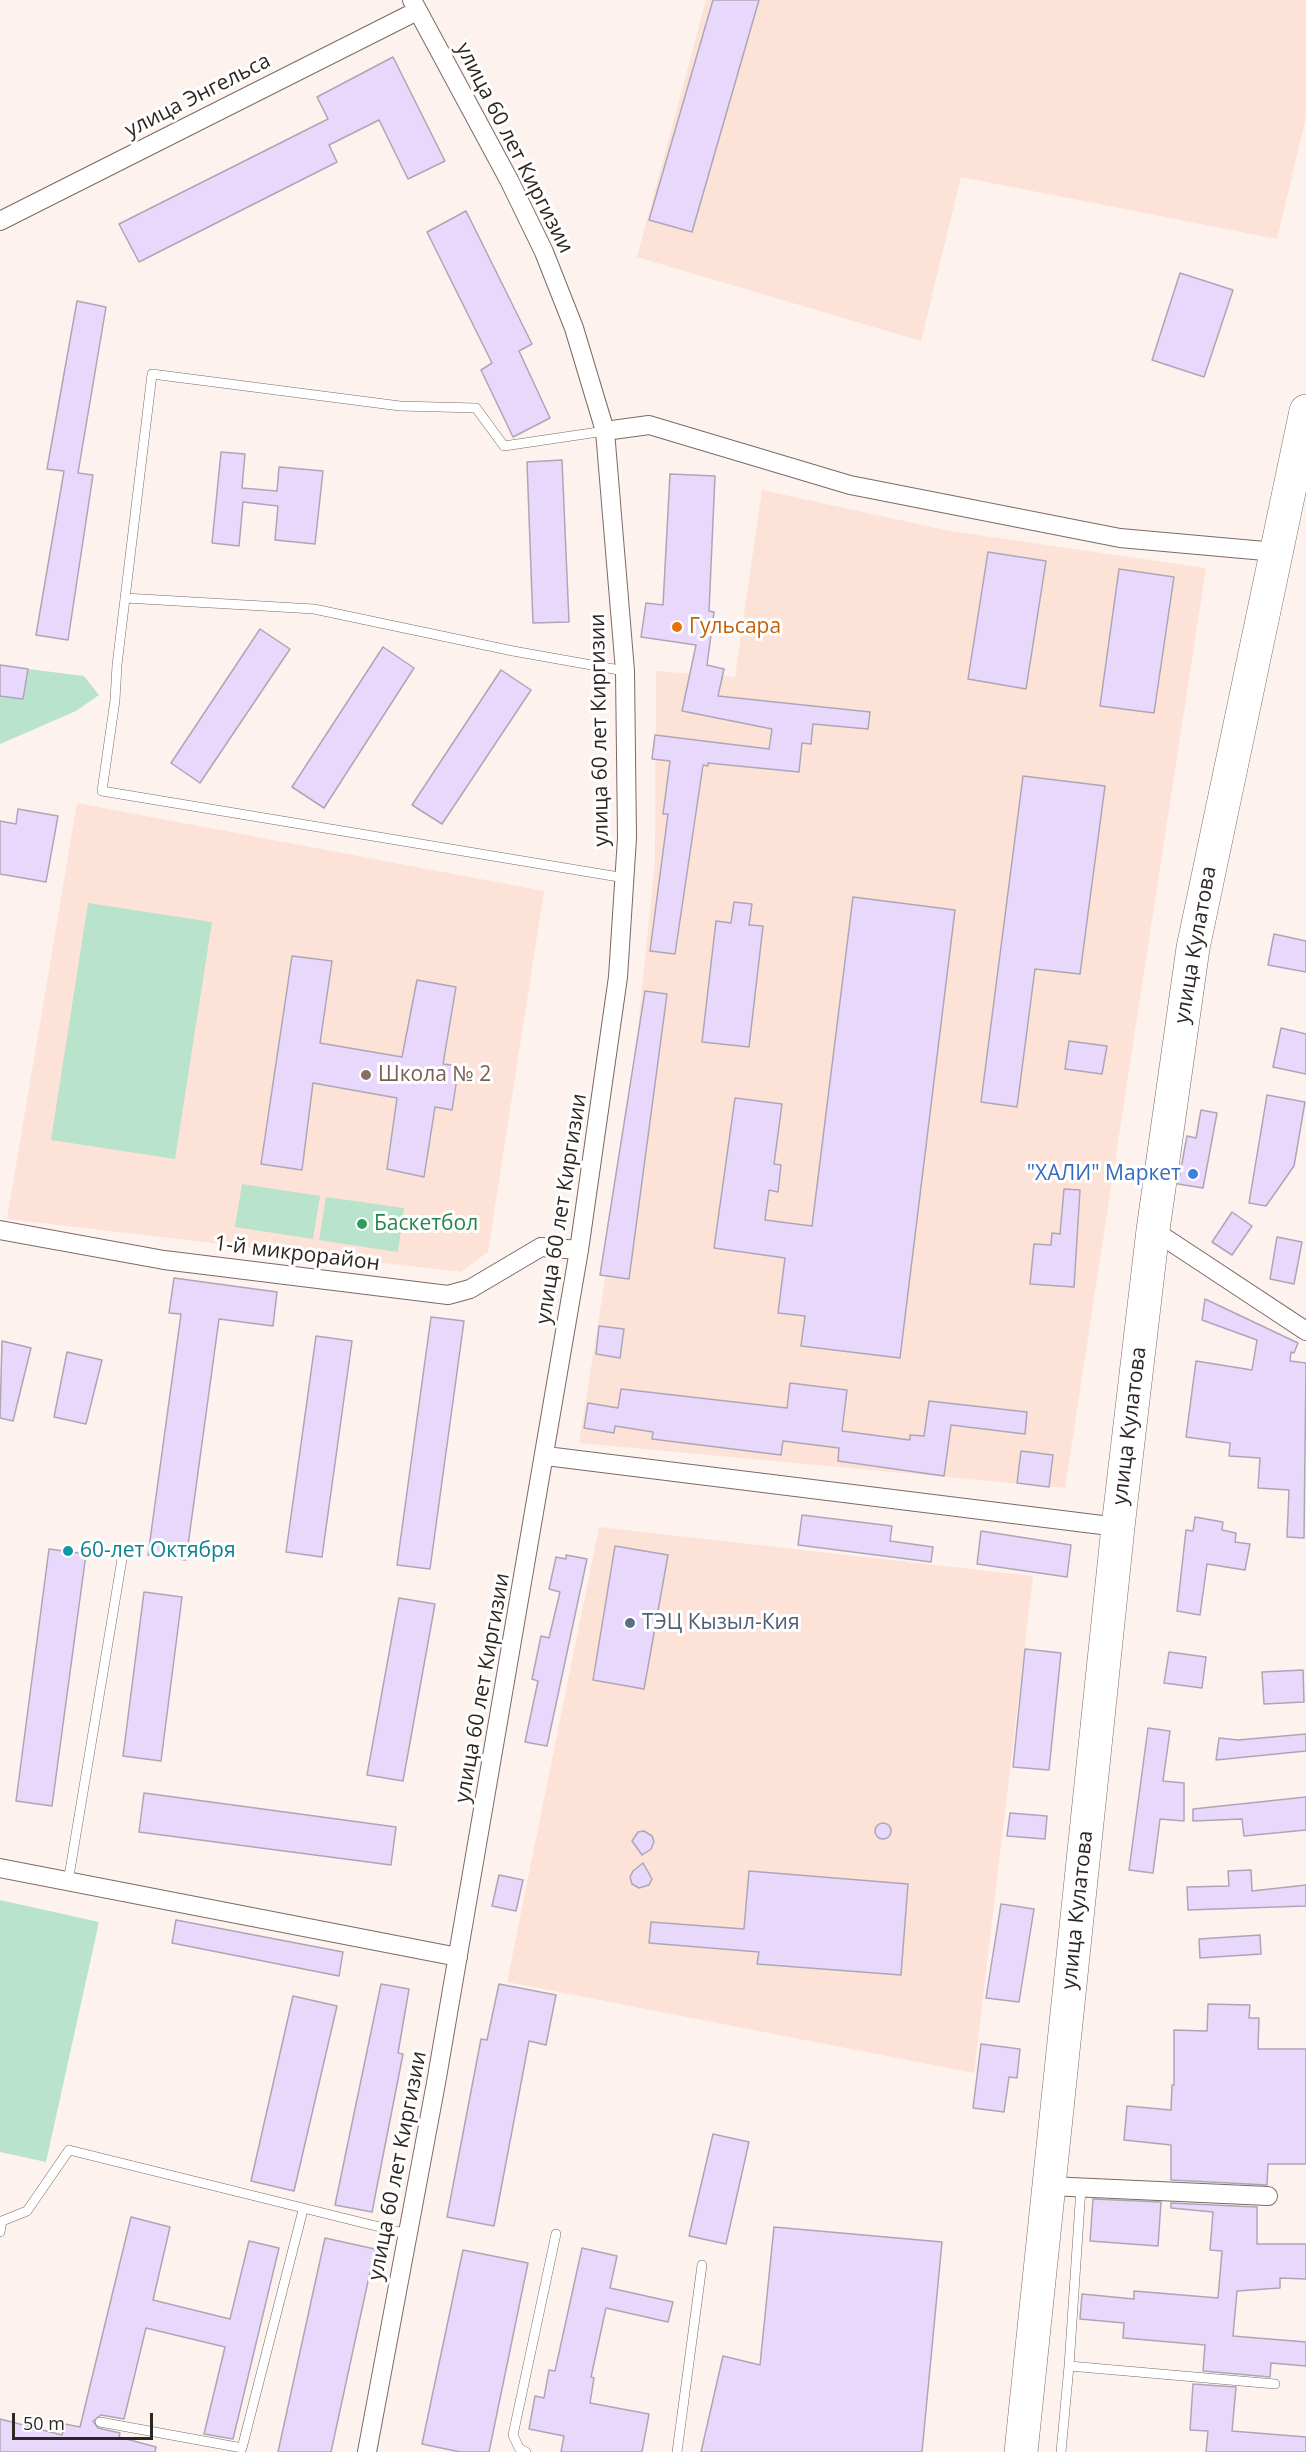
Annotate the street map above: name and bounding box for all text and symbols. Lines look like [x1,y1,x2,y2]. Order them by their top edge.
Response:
street label: улица 60 лет Киргизии [450,38,578,258]
street label: улица Энгельса [121,49,275,143]
street label: улица 60 лет Киргизии [585,613,615,847]
place label: Гульсара [689,614,781,640]
marker: Гульсара [670,620,684,634]
street label: улица Кулатова [1170,864,1222,1026]
place label: Школа № 2 [378,1062,491,1088]
marker: Школа № 2 [359,1068,373,1082]
street label: улица 60 лет Киргизии [531,1092,593,1326]
place label: "ХАЛИ" Маркет [1027,1161,1181,1187]
marker: "ХАЛИ" Маркет [1186,1167,1200,1181]
place label: Баскетбол [374,1211,478,1237]
marker: Баскетбол [355,1217,369,1231]
street label: 1-й микрорайон [213,1231,381,1277]
street label: улица Кулатова [1108,1345,1152,1507]
place label: 60-лет Октября [80,1538,236,1564]
marker: 60-лет Октября [61,1544,75,1558]
street label: улица 60 лет Киргизии [450,1571,516,1805]
place label: ТЭЦ Кызыл-Кия [642,1610,800,1636]
marker: ТЭЦ Кызыл-Кия [623,1616,637,1630]
street label: улица Кулатова [1057,1829,1099,1991]
street label: улица 60 лет Киргизии [363,2049,433,2283]
scale bar [15,2401,156,2439]
text: 50 m [23,2411,65,2435]

